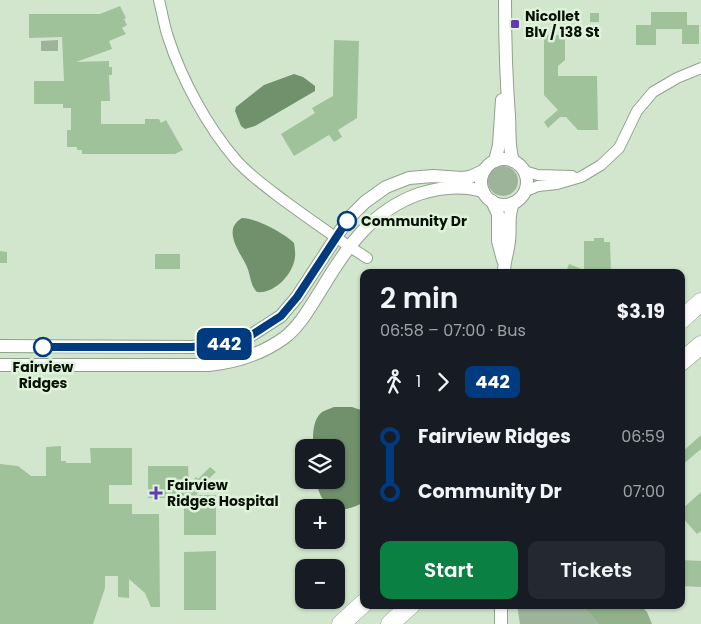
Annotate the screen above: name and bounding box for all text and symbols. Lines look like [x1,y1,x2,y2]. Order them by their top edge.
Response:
place label: Nicollet Blv / 138 St [525,6,600,42]
marker: Nicollet Blv / 138 St [509,18,521,30]
marker: Community Dr [337,211,357,231]
place label: Community Dr [361,211,467,231]
text: 2 min [380,279,458,318]
text: $3.19 [617,298,665,325]
text: 06:58 – 07:00 · Bus [380,319,526,342]
line badge: 442 [195,328,253,360]
text: 442 [207,331,241,356]
marker: Fairview Ridges [33,337,53,357]
place label: Fairview Ridges [13,357,74,393]
icon: walk [380,368,408,396]
icon: forward [429,368,457,396]
text: 442 [475,369,510,394]
text: 1 [416,370,421,393]
text: Fairview Ridges [418,423,571,450]
text: 06:59 [621,425,665,448]
map controls [295,439,345,609]
button: layers [295,439,345,489]
place label: Fairview Ridges Hospital [167,475,279,511]
text: Community Dr [418,478,562,505]
text: 07:00 [623,480,665,503]
marker: Fairview Ridges Hospital [149,486,163,500]
button: + [295,499,345,549]
button: Start [380,541,518,599]
button: Tickets [528,541,665,599]
button: − [295,559,345,609]

